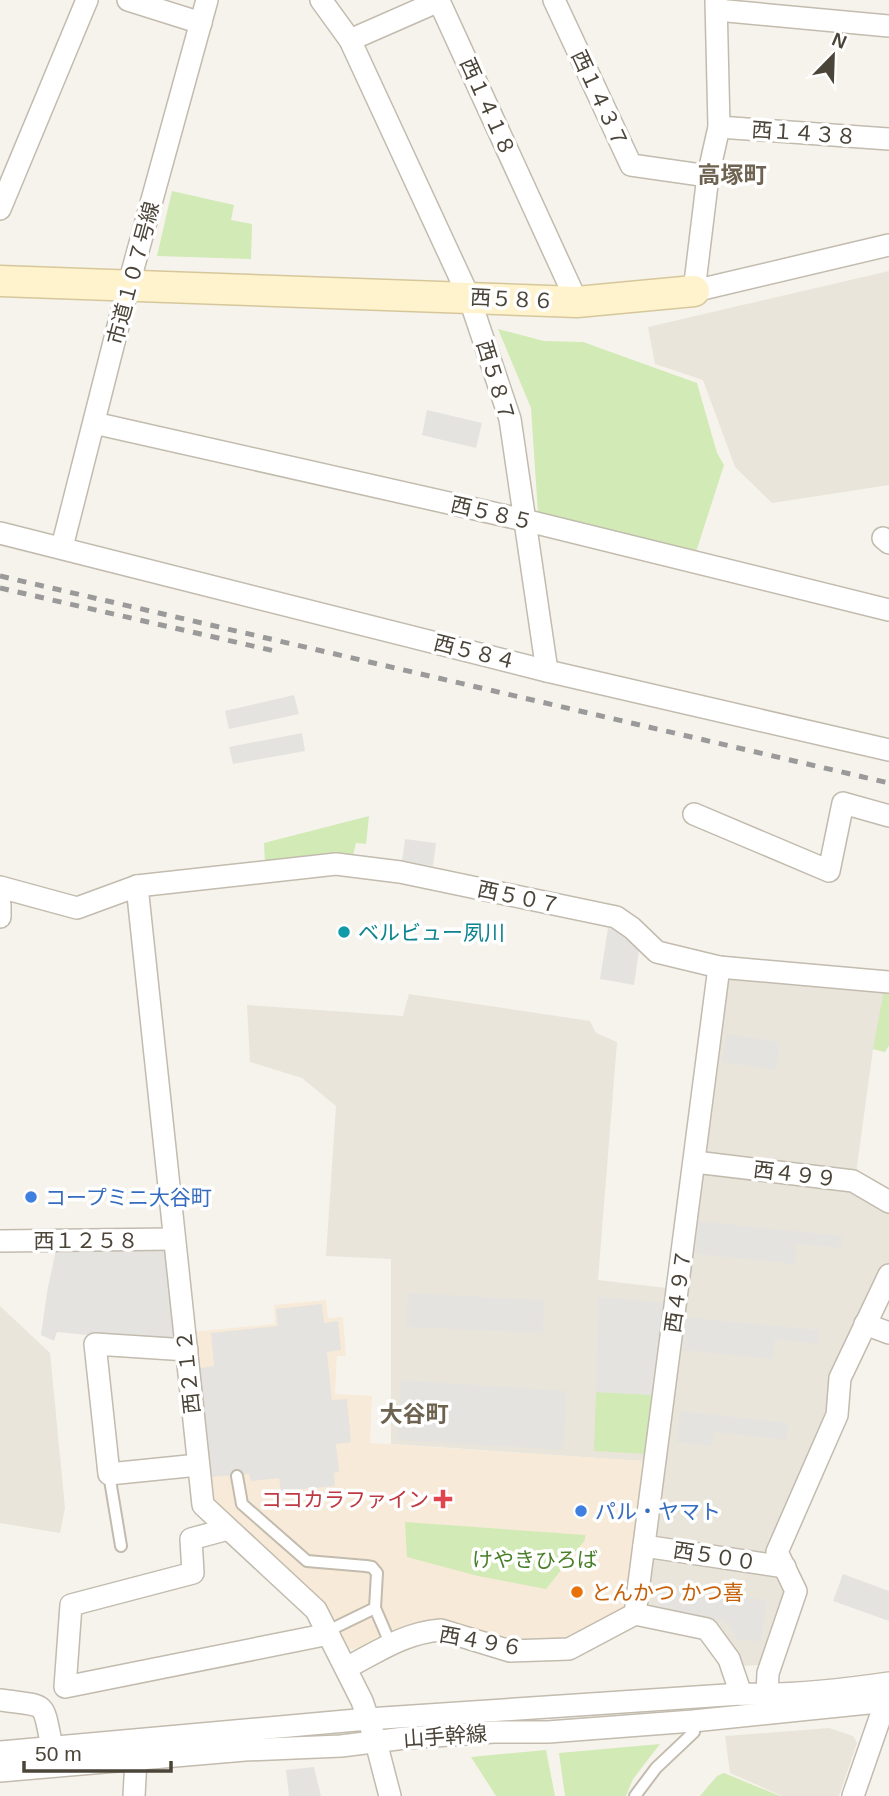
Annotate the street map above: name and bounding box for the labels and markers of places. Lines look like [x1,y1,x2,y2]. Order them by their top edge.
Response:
place label: ベルビュー夙川 [358,921,505,944]
marker: ベルビュー夙川 [336,924,352,940]
place label: コープミニ大谷町 [45,1186,212,1209]
marker: コープミニ大谷町 [23,1189,39,1205]
place label: ココカラファイン [261,1488,429,1511]
marker: ココカラファイン [435,1491,451,1507]
place label: パル・ヤマト [595,1500,721,1523]
marker: パル・ヤマト [573,1503,589,1519]
place label: とんかつ かつ喜 [591,1581,744,1604]
marker: とんかつ かつ喜 [569,1584,585,1600]

